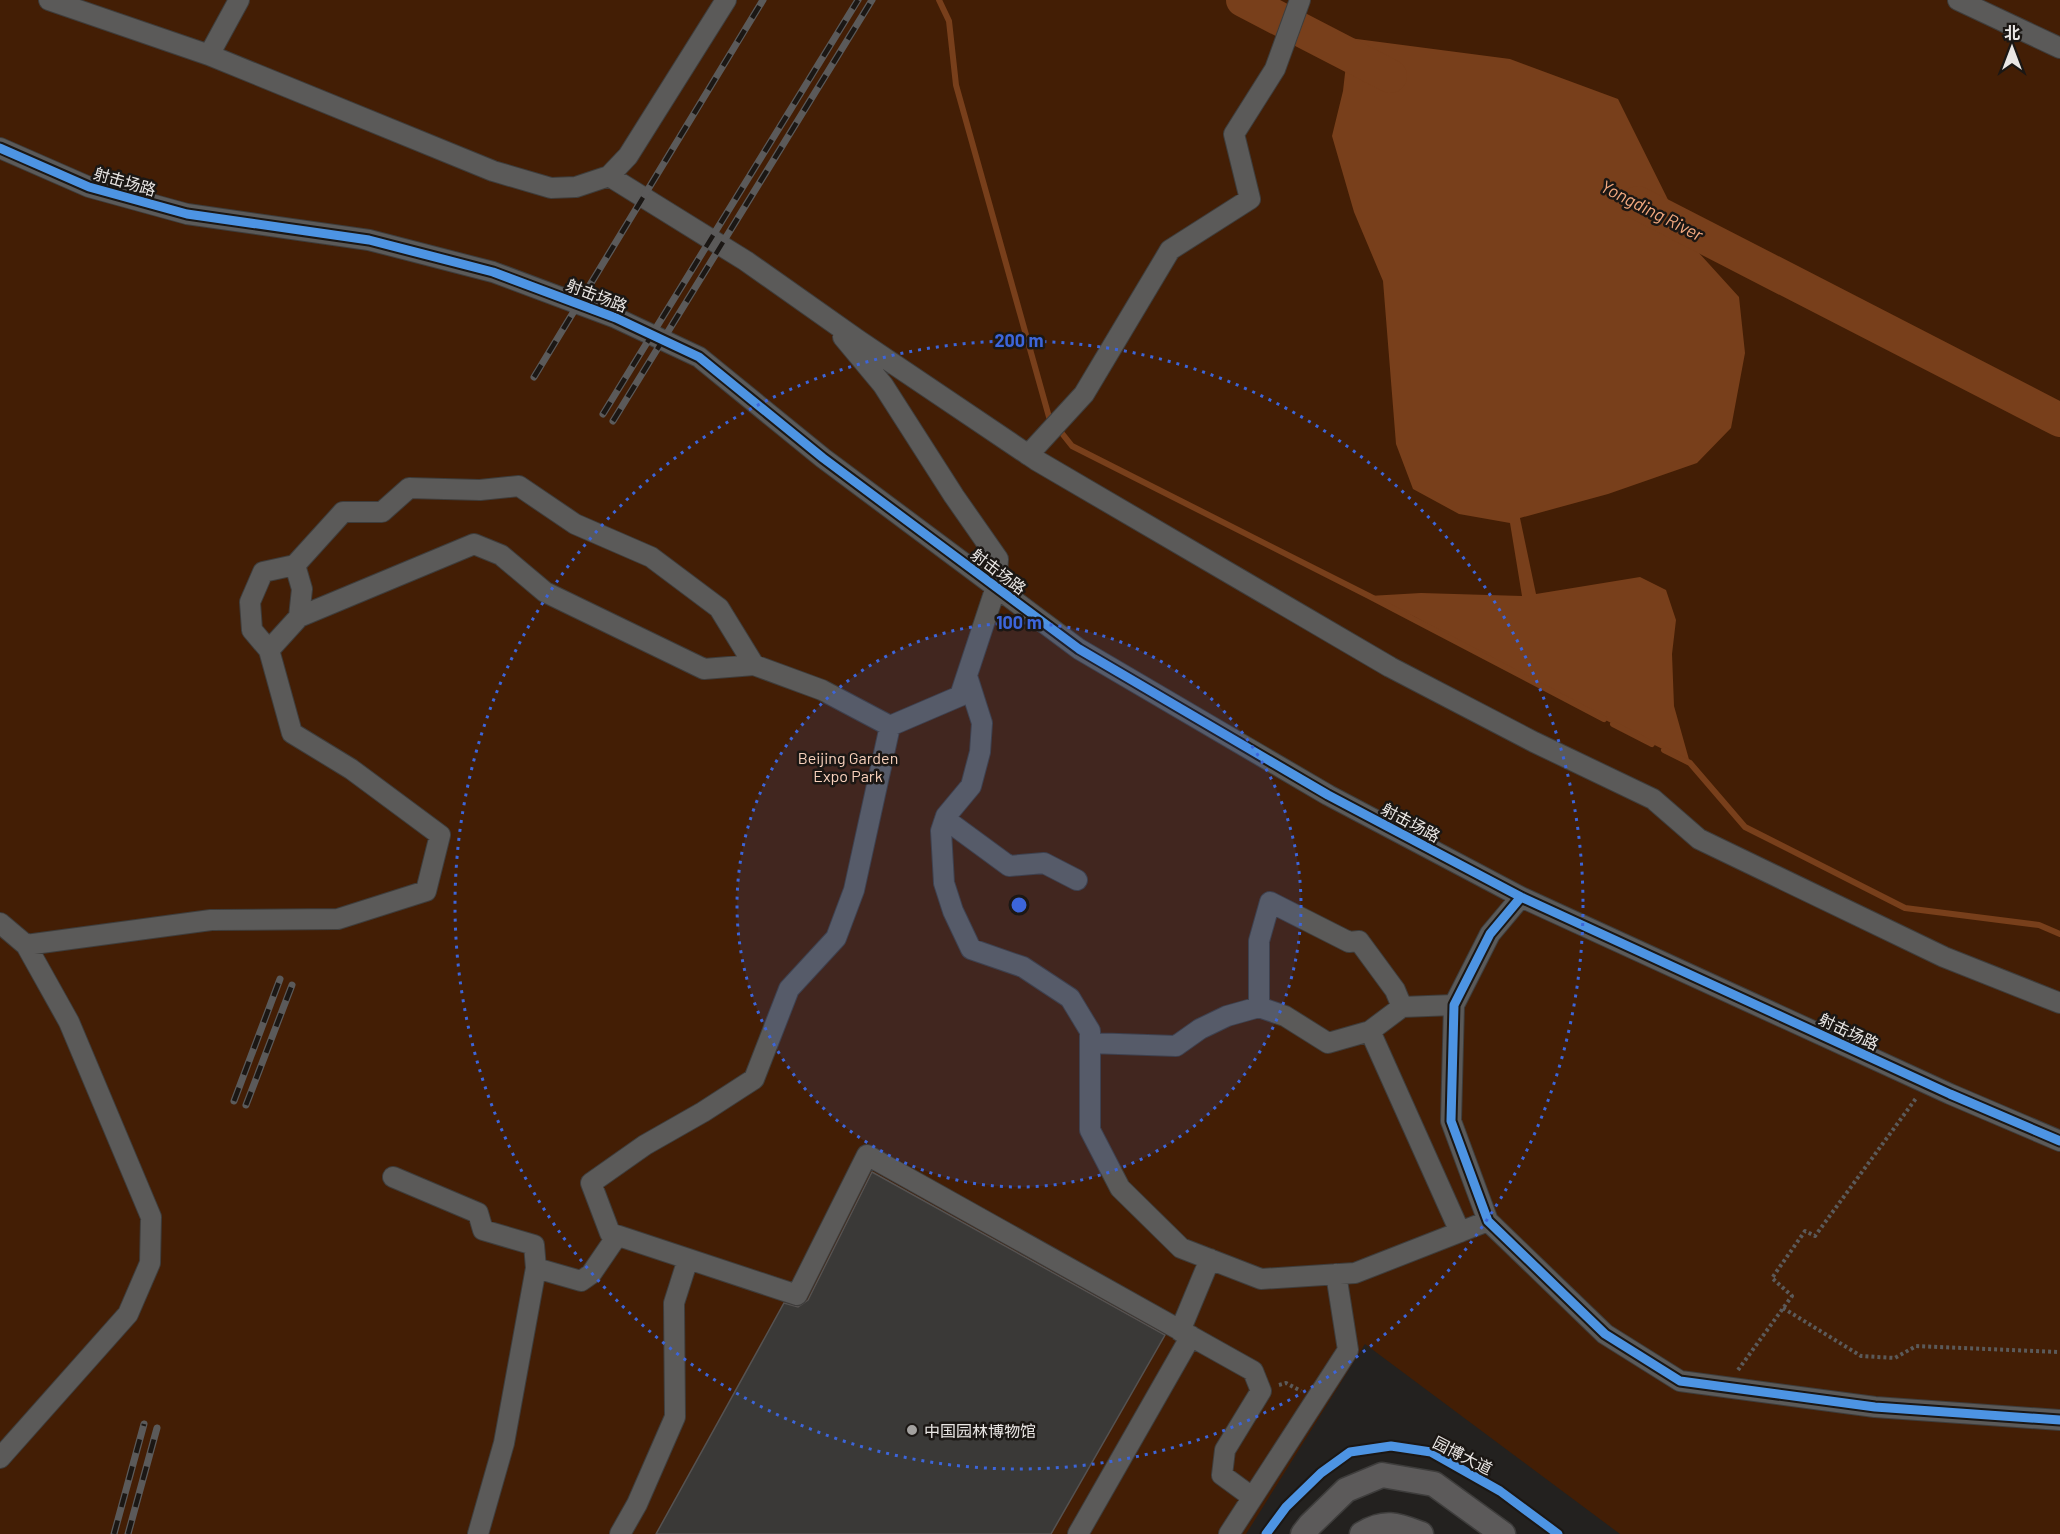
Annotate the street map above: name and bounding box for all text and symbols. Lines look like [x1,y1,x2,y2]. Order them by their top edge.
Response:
north arrow [1982,18,2042,78]
text: 北 [2004,23,2020,42]
street label: 射击场路 [92,163,158,199]
water label: Yongding River [1597,175,1708,246]
street label: 射击场路 [564,275,630,315]
text: 200 m [994,329,1044,351]
street label: 射击场路 [968,544,1030,598]
text: 100 m [996,611,1042,633]
park label: Beijing Garden Expo Park [798,748,898,785]
street label: 射击场路 [1378,799,1444,845]
centre of rings [1009,895,1029,915]
street label: 射击场路 [1816,1009,1882,1053]
place label: 中国园林博物馆 [924,1421,1036,1440]
marker: 中国园林博物馆 [905,1423,919,1437]
street label: 园博大道 [1430,1432,1496,1478]

